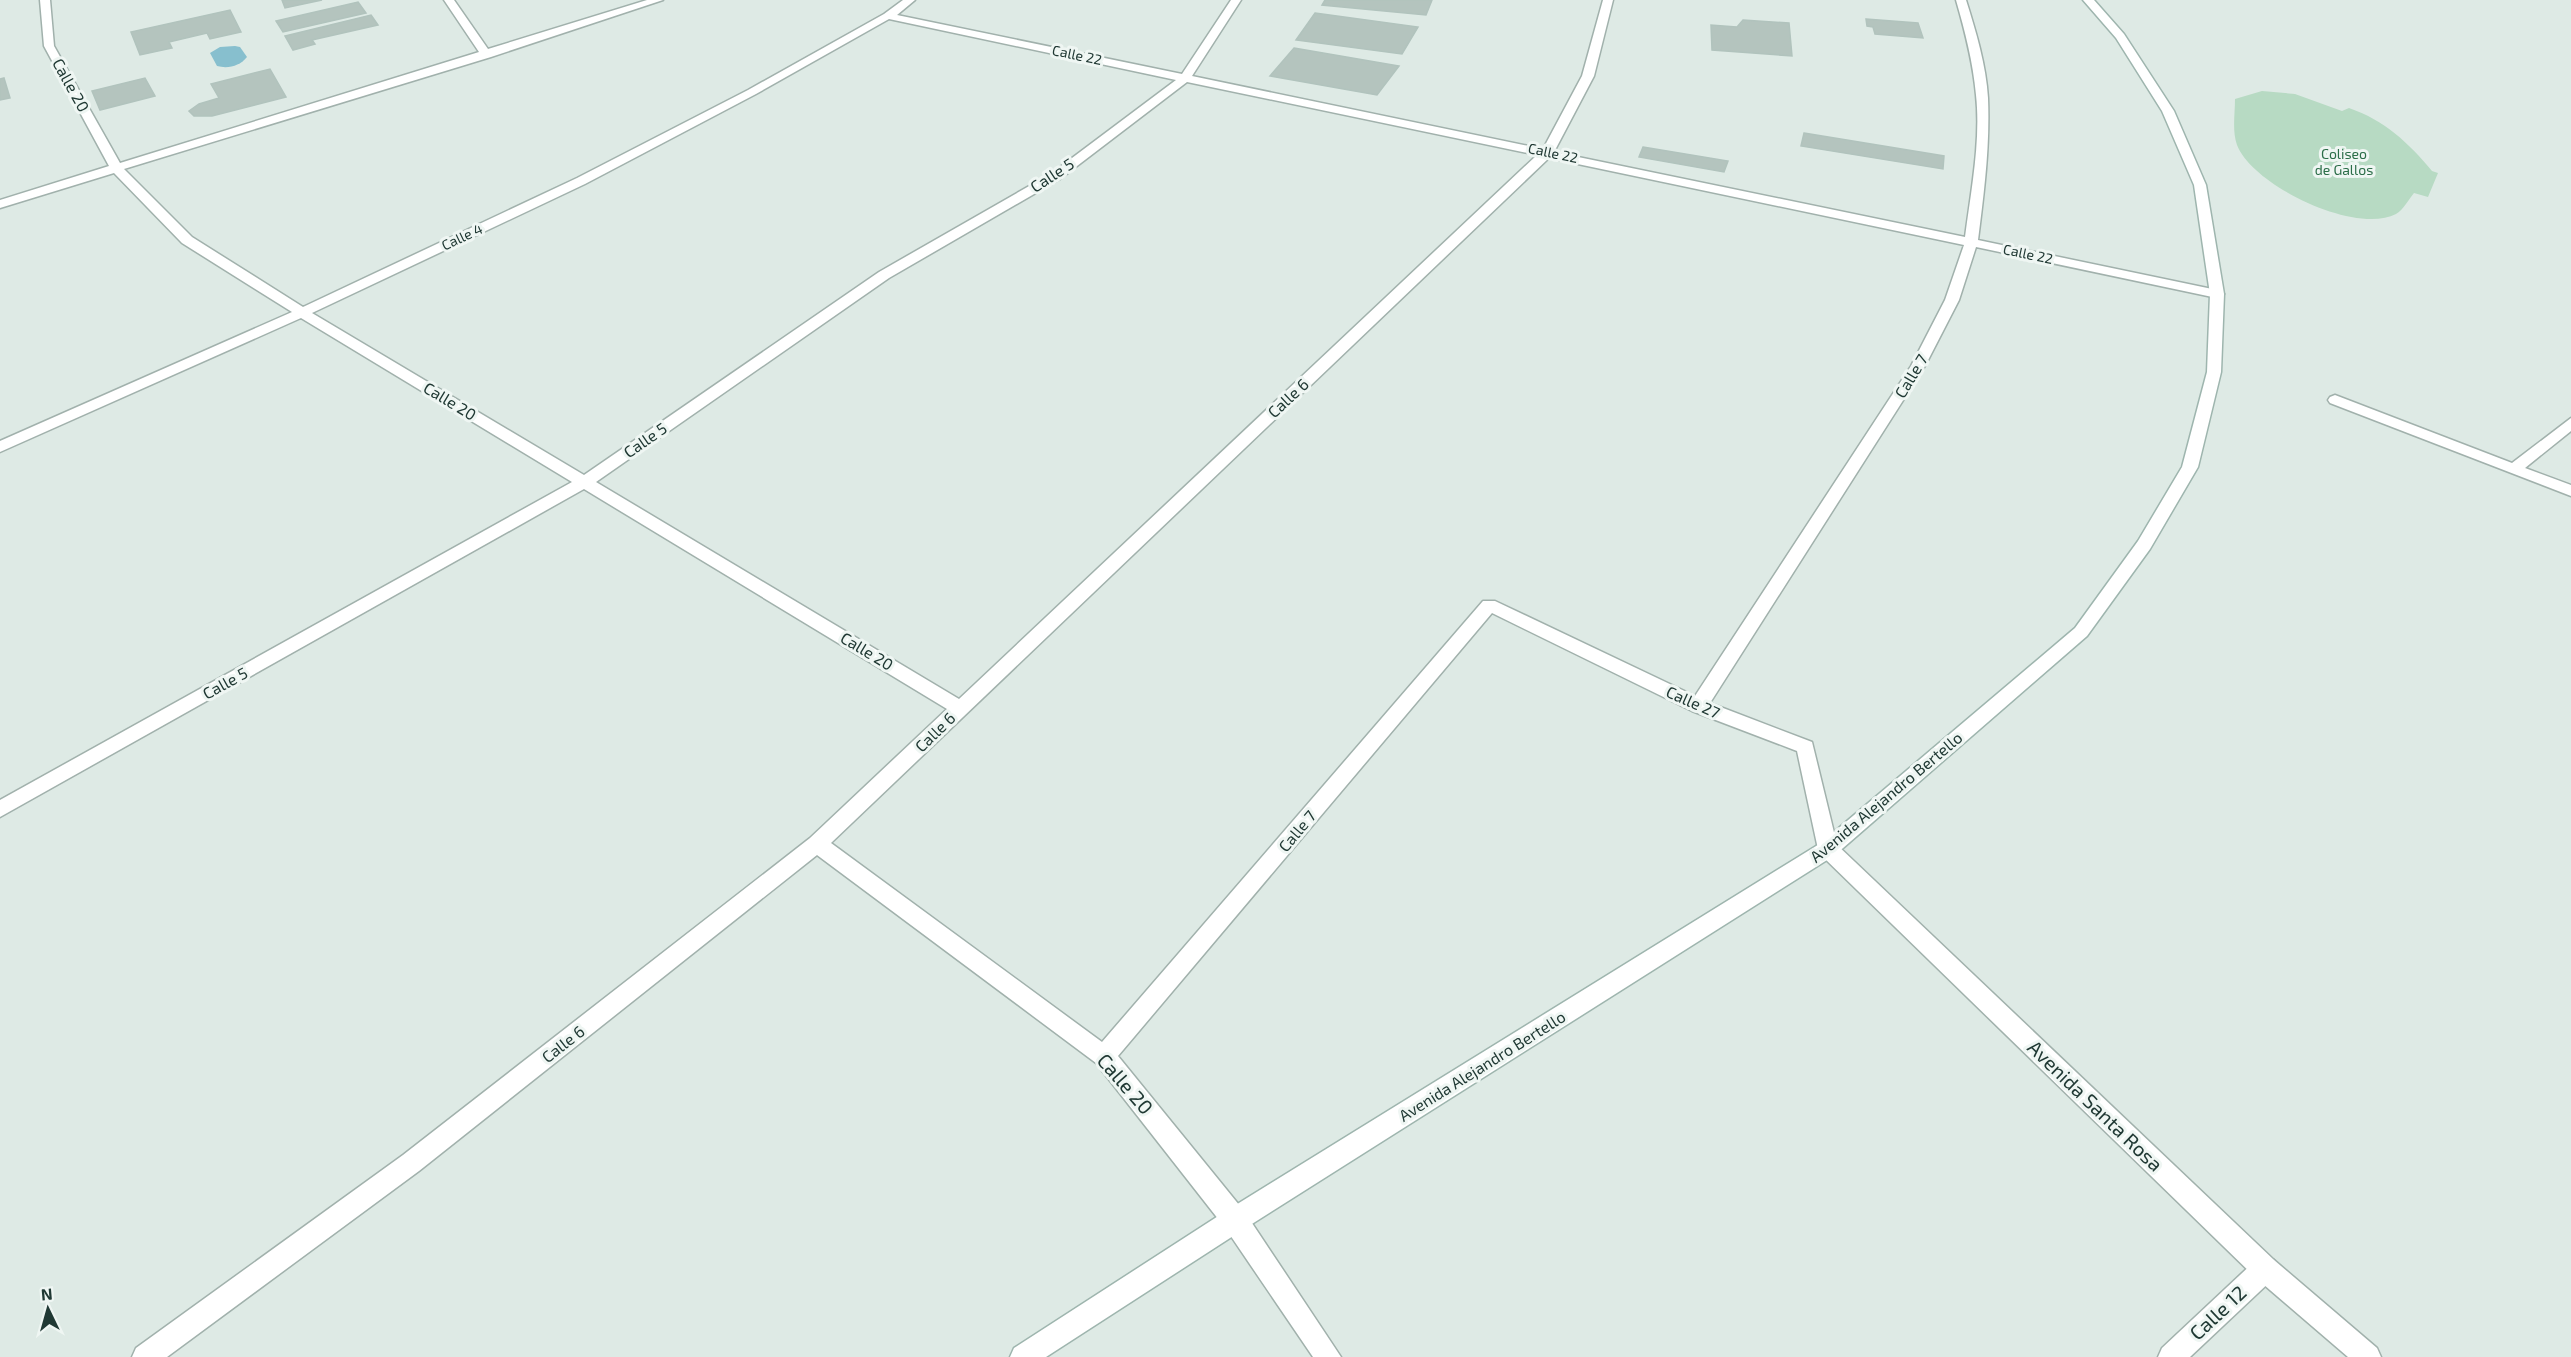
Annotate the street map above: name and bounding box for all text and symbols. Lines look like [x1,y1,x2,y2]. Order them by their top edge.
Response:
street label: Calle 22 [1051,41,1104,68]
street label: Calle 20 [49,55,94,115]
street label: Calle 22 [1527,139,1580,166]
park label: Coliseo de Gallos [2315,145,2373,178]
street label: Calle 5 [1026,153,1077,196]
street label: Calle 4 [439,220,485,253]
street label: Calle 22 [2002,240,2055,267]
street label: Calle 7 [1890,350,1931,401]
street label: Calle 6 [1263,374,1312,421]
street label: Calle 20 [420,377,480,424]
street label: Calle 5 [620,418,670,461]
street label: Calle 20 [837,627,897,674]
street label: Calle 5 [199,663,250,703]
street label: Calle 27 [1663,681,1723,722]
street label: Calle 6 [911,708,959,755]
street label: Avenida Alejandro Bertello [1806,727,1966,867]
street label: Calle 7 [1274,806,1319,855]
street label: Avenida Alejandro Bertello [1395,1006,1569,1126]
street label: Calle 6 [538,1021,588,1066]
street label: Avenida Santa Rosa [2023,1035,2168,1176]
street label: Calle 20 [1093,1048,1159,1119]
north arrow [18,1279,78,1339]
street label: Calle 12 [2184,1280,2251,1344]
text: N [40,1284,53,1304]

